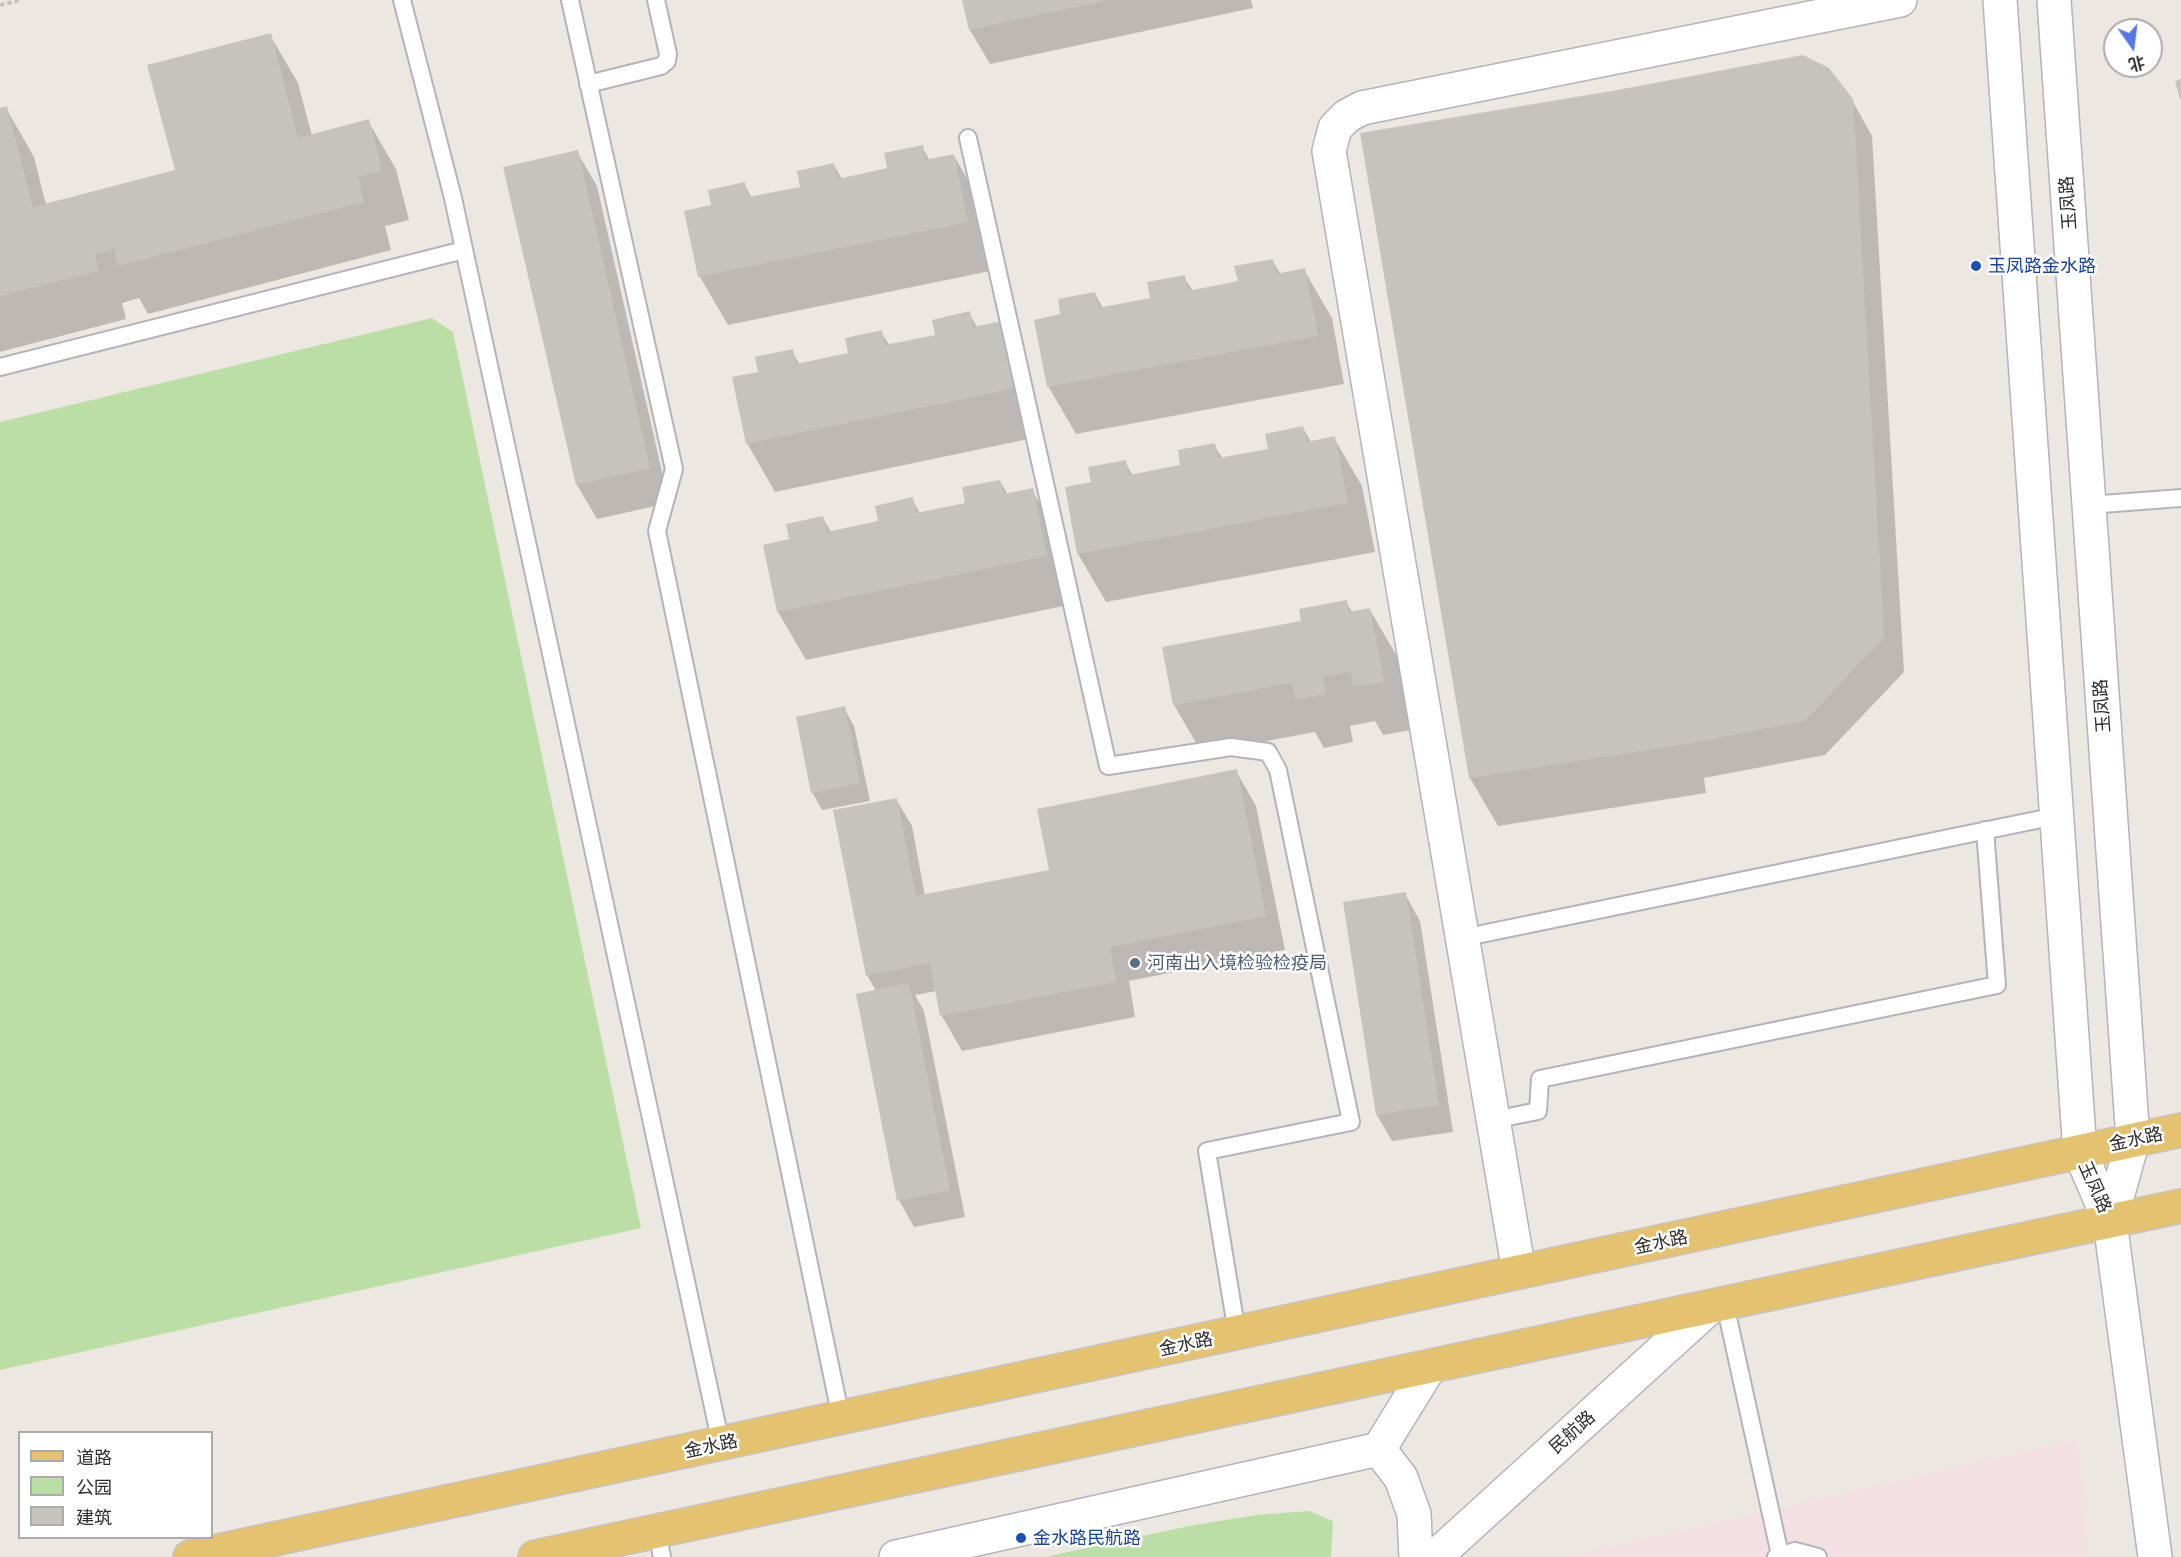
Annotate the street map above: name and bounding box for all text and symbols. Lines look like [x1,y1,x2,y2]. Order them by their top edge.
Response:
north arrow [2103,18,2163,78]
text: 北 [2127,53,2147,75]
street label: 玉凤路 [2055,175,2081,231]
place label: 玉凤路金水路 [1988,255,2096,277]
marker: 玉凤路金水路 [1969,259,1983,273]
street label: 玉凤路 [2089,678,2115,734]
place label: 河南出入境检验检疫局 [1147,952,1327,974]
marker: 河南出入境检验检疫局 [1128,956,1142,970]
street label: 金水路 [2107,1123,2165,1155]
street label: 玉凤路 [2074,1158,2116,1216]
street label: 金水路 [1632,1226,1690,1258]
street label: 金水路 [1157,1328,1215,1360]
street label: 民航路 [1545,1406,1599,1458]
street label: 金水路 [682,1430,740,1462]
legend [18,1431,213,1539]
text: 道路 [76,1446,112,1468]
text: 公园 [76,1476,112,1498]
text: 建筑 [76,1506,112,1528]
place label: 金水路民航路 [1033,1527,1141,1549]
marker: 金水路民航路 [1014,1531,1028,1545]

